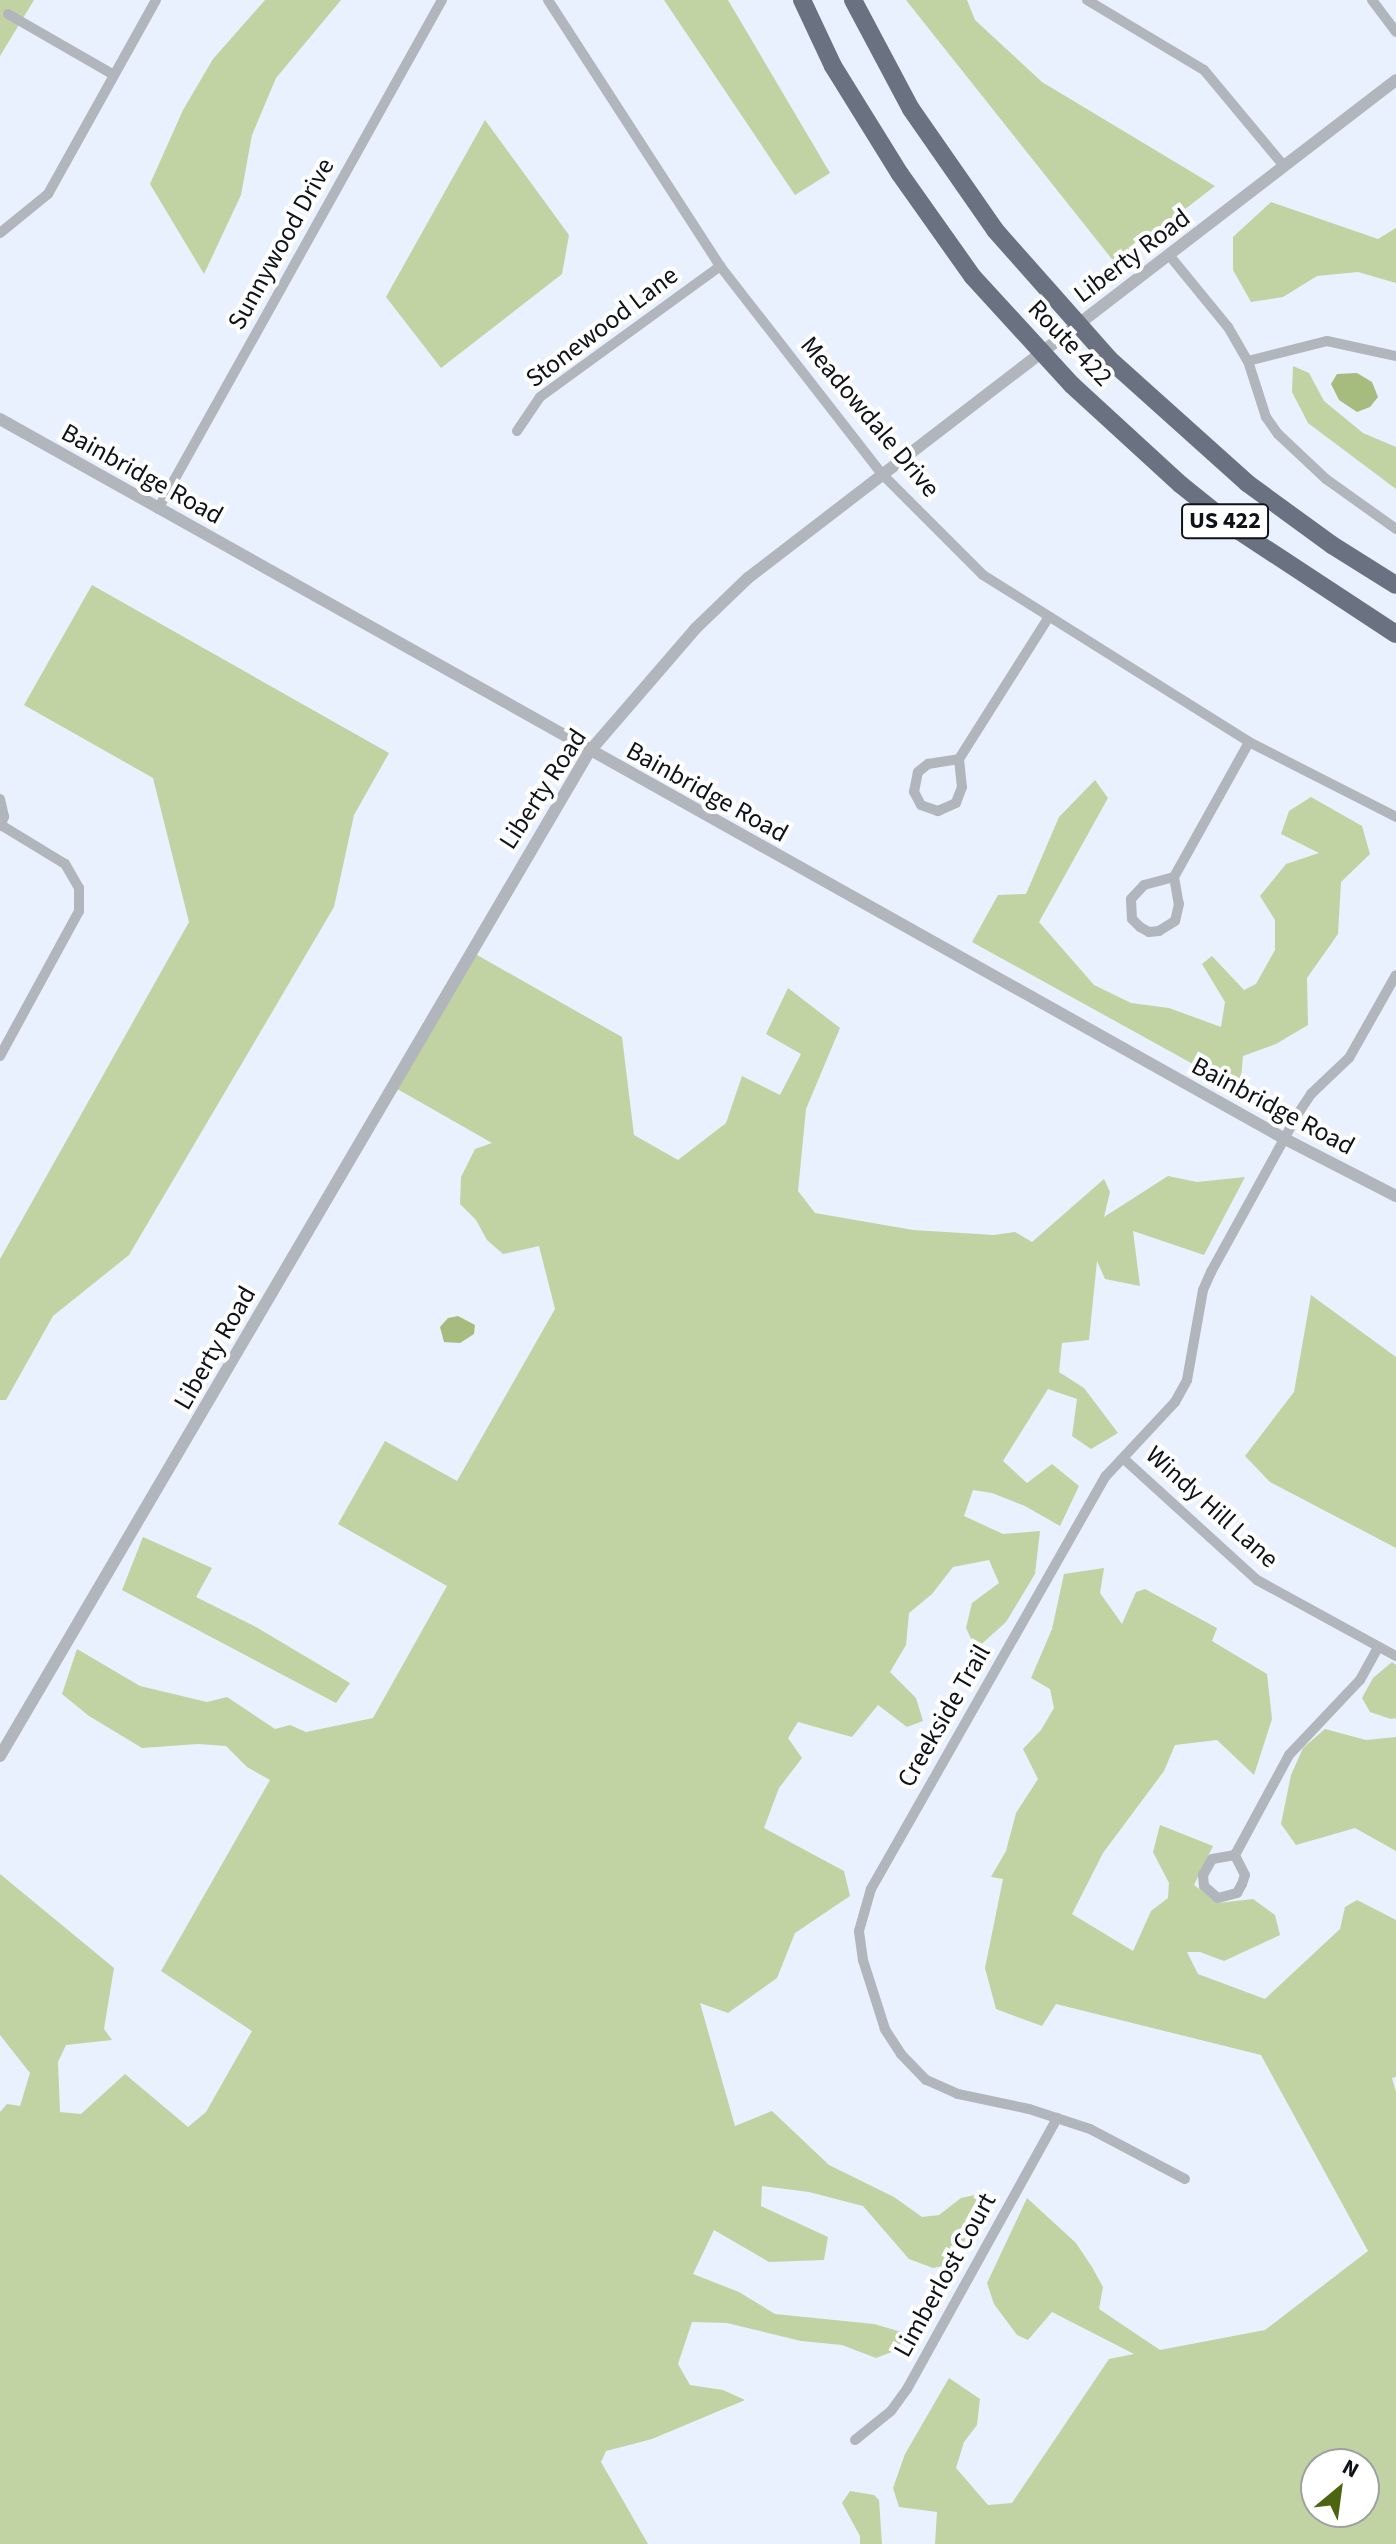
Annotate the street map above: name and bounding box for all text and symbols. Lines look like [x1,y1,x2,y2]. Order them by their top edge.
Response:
street label: Sunnywood Drive [221,153,341,335]
street label: Liberty Road [1068,202,1196,310]
street label: Stonewood Lane [520,260,684,394]
street label: Route 422 [1021,293,1119,393]
street label: Meadowdale Drive [794,330,946,504]
street label: Bainbridge Road [56,417,228,531]
road number: US 422 [1181,501,1269,541]
street label: Liberty Road [493,723,593,855]
street label: Bainbridge Road [621,735,793,849]
street label: Bainbridge Road [1186,1050,1360,1162]
street label: Liberty Road [167,1281,263,1415]
street label: Windy Hill Lane [1139,1439,1285,1575]
street label: Creekside Trail [891,1639,997,1793]
street label: Limberlost Court [887,2187,1003,2363]
north arrow [1300,2448,1380,2528]
text: N [1336,2451,1365,2486]

